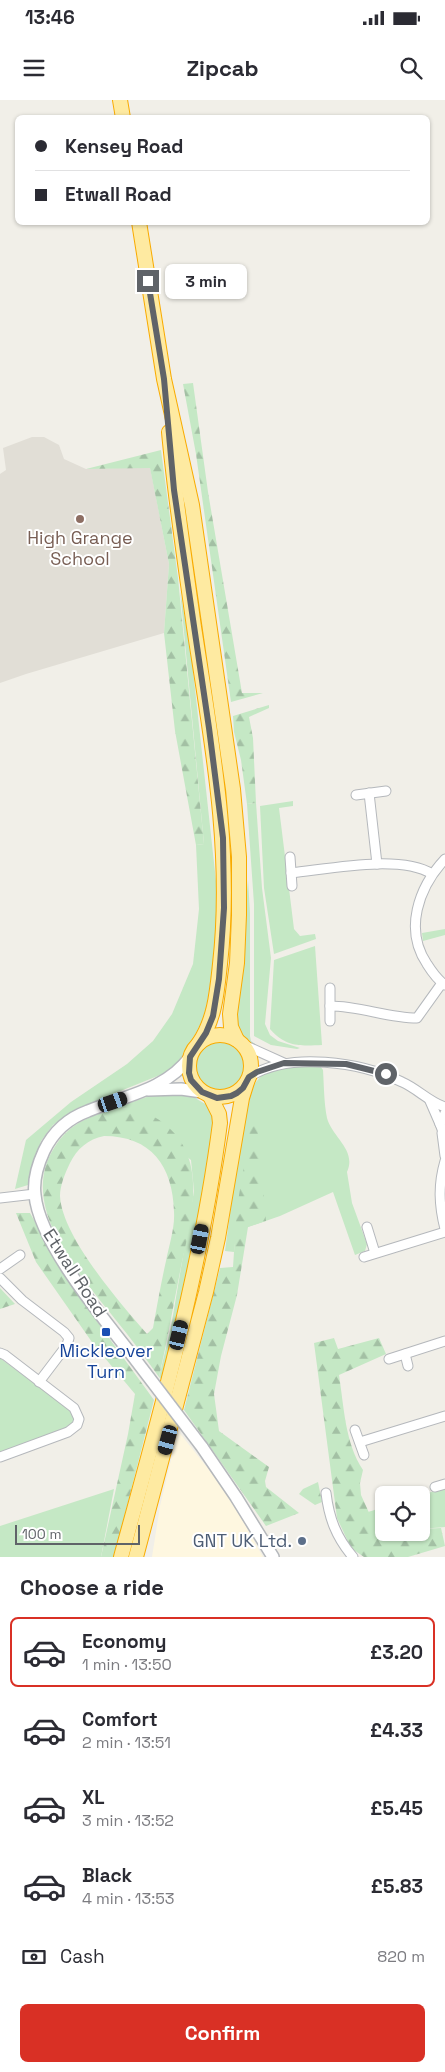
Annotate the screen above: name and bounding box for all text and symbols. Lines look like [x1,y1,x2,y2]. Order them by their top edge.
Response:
text: 13:46 [25,5,75,30]
icon: menu [20,54,48,82]
text: Zipcab [186,54,259,82]
icon: search [397,54,425,82]
text: Kensey Road [65,134,183,159]
text: Etwall Road [65,182,172,207]
callout: 3 min [166,264,248,298]
route end [137,270,159,292]
text: 3 min [185,271,227,292]
marker: High Grange School [74,513,86,525]
place label: High Grange School [27,526,133,570]
route start [375,1063,397,1085]
car [96,1090,129,1114]
car [189,1223,210,1255]
street label: Etwall Road [38,1224,112,1321]
car [168,1319,189,1351]
marker: Mickleover Turn [100,1326,112,1338]
place label: Mickleover Turn [59,1339,153,1383]
car [156,1424,179,1456]
map controls [375,1486,430,1541]
button: locate [375,1486,430,1541]
scale bar [15,1522,140,1545]
text: 100 m [22,1525,61,1543]
place label: GNT UK Ltd. [193,1529,292,1552]
marker: GNT UK Ltd. [296,1535,308,1547]
text: Choose a ride [20,1573,164,1601]
text: Economy [82,1629,166,1654]
icon: car [22,1630,67,1675]
text: £3.20 [370,1640,423,1665]
text: 1 min · 13:50 [82,1654,172,1675]
text: Comfort [82,1707,158,1732]
icon: car [22,1708,67,1753]
text: £4.33 [370,1718,423,1743]
text: 2 min · 13:51 [82,1732,171,1753]
text: XL [82,1785,105,1810]
icon: car [22,1786,67,1831]
text: £5.45 [370,1796,423,1821]
text: 3 min · 13:52 [82,1810,174,1831]
text: Black [82,1863,132,1888]
icon: car [22,1864,67,1909]
text: £5.83 [371,1874,423,1899]
text: 4 min · 13:53 [82,1888,174,1909]
icon: cash [20,1943,48,1971]
text: Cash [60,1944,105,1969]
text: 820 m [377,1946,425,1967]
button: Confirm [20,2004,425,2062]

